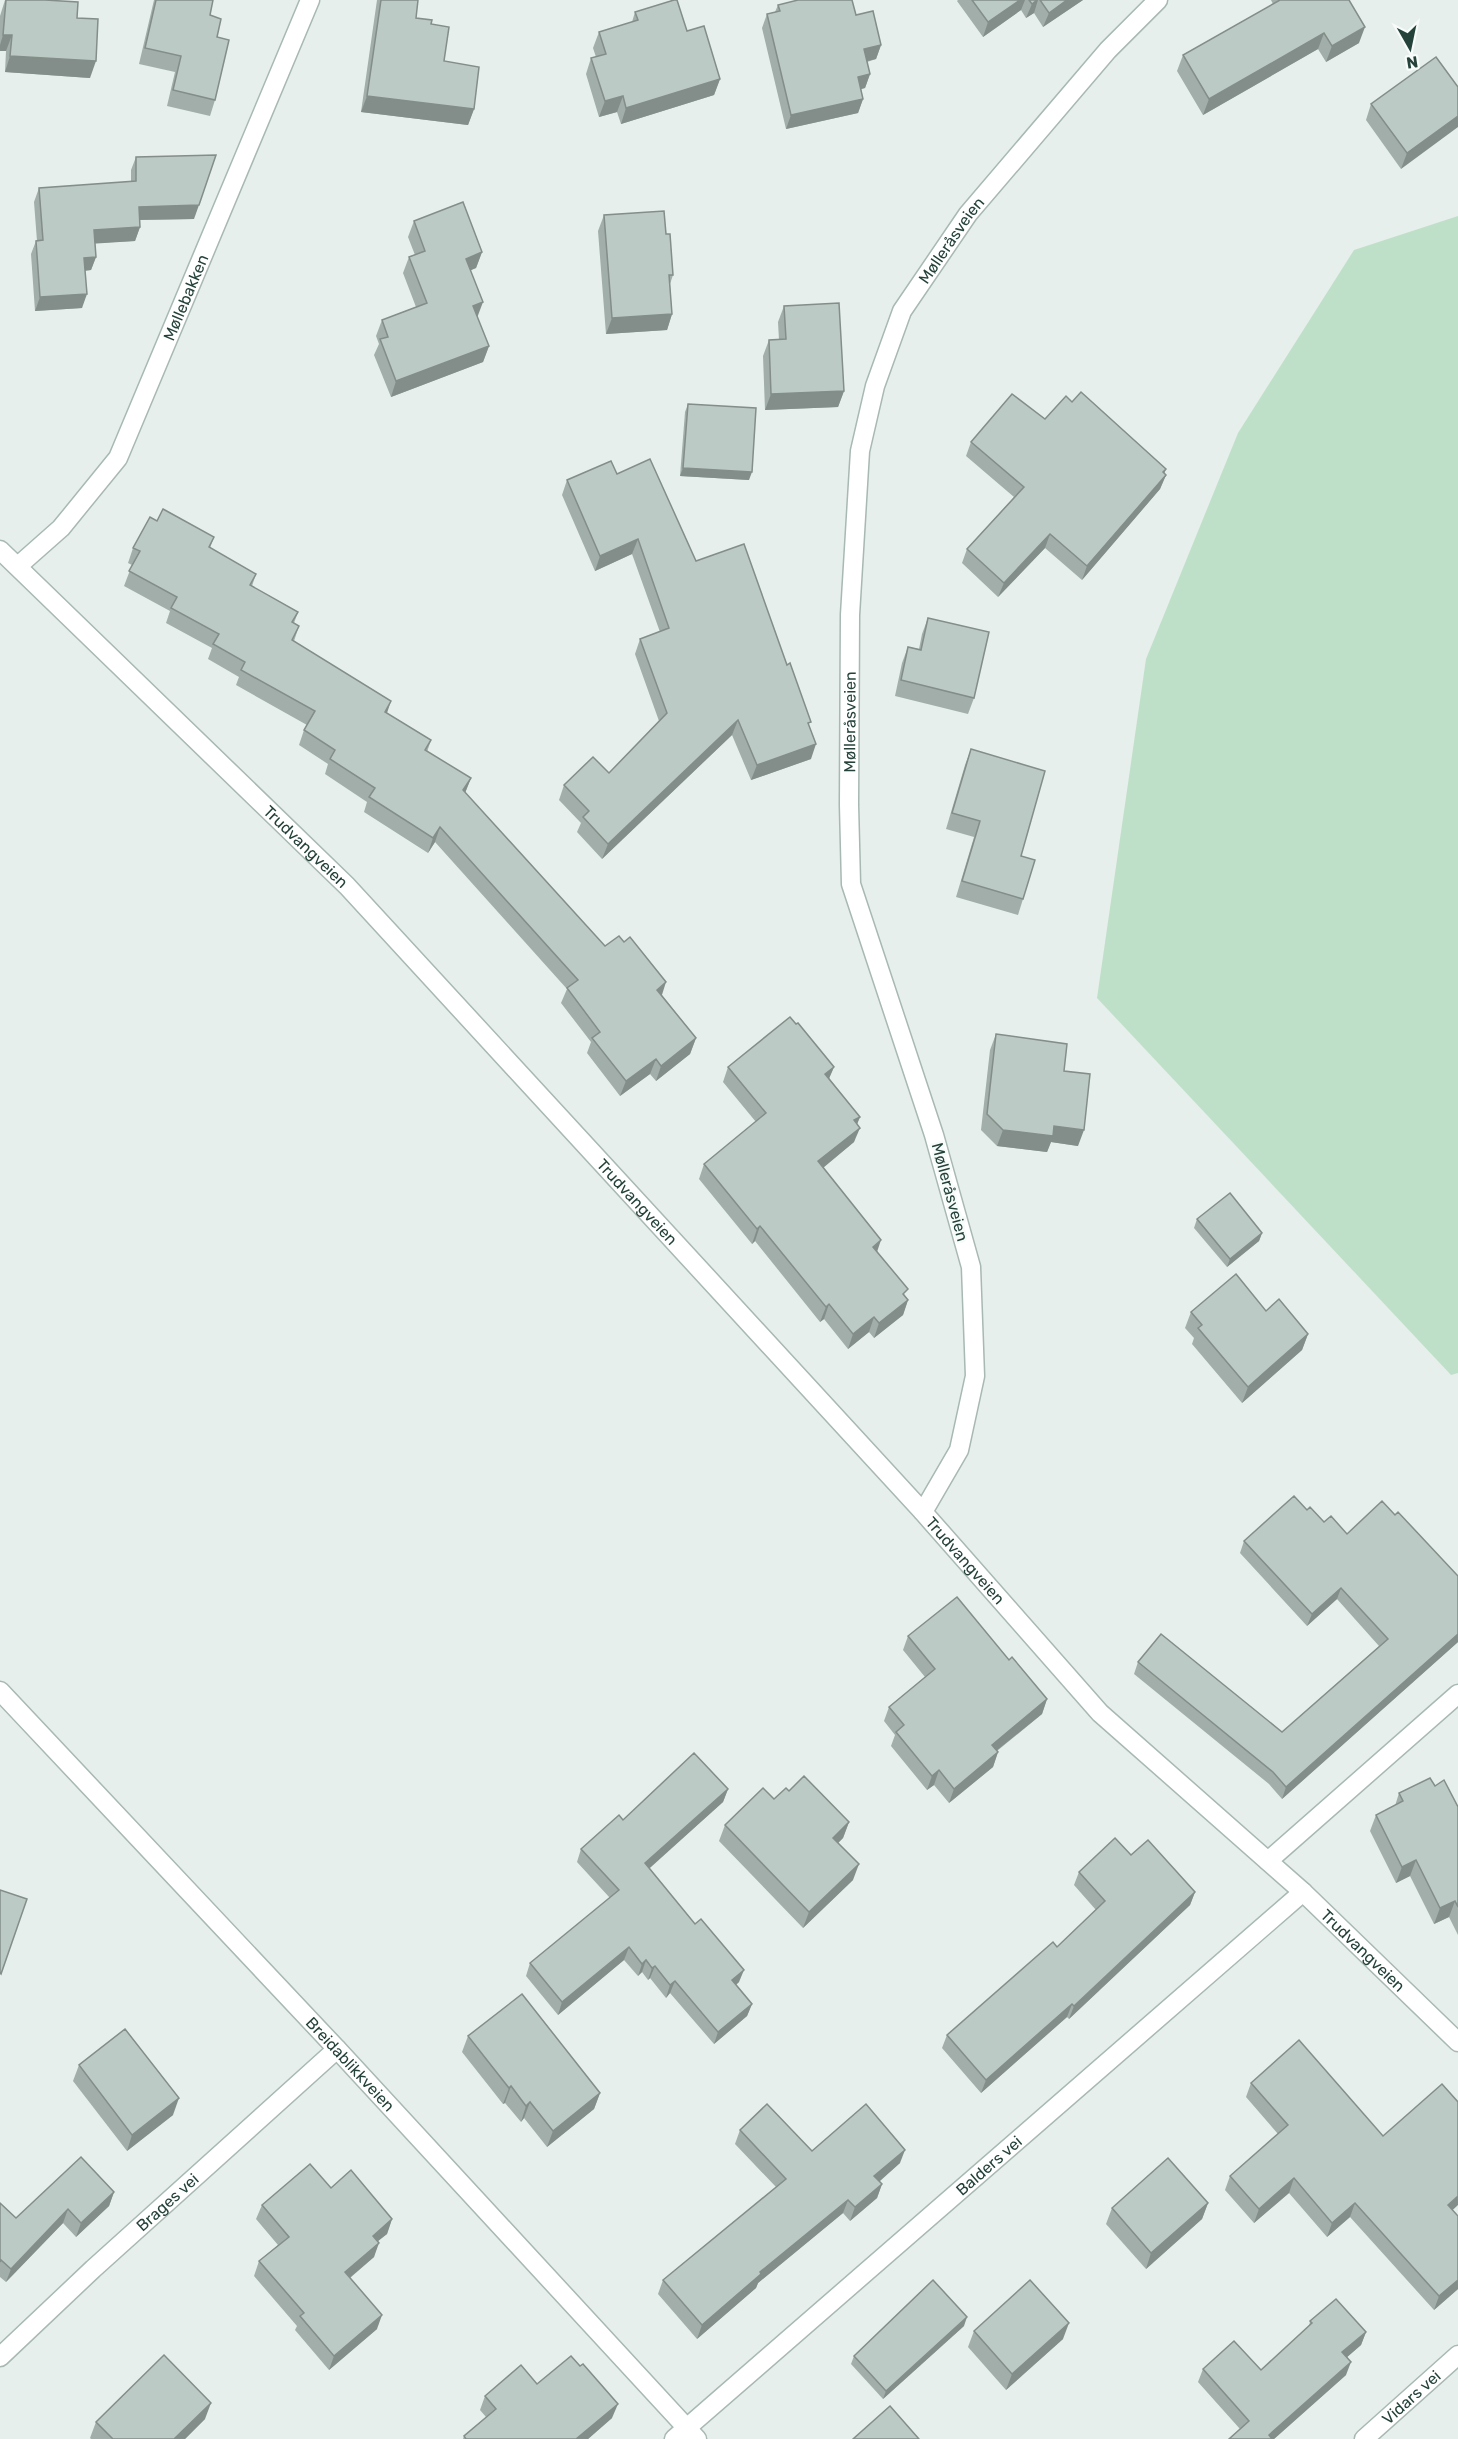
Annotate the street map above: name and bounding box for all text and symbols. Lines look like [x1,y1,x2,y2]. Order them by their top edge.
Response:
north arrow [1380,18,1440,78]
text: N [1405,52,1419,73]
street label: Mølleråsveien [914,193,988,287]
street label: Møllebakken [159,251,212,343]
street label: Mølleråsveien [840,671,859,773]
street label: Trudvangveien [260,801,352,891]
street label: Mølleråsveien [928,1141,972,1243]
street label: Trudvangveien [593,1155,682,1249]
street label: Trudvangveien [922,1513,1009,1608]
street label: Trudvangveien [1317,1905,1409,1995]
street label: Breidablikkveien [302,2013,399,2115]
street label: Balders vei [952,2132,1026,2199]
street label: Brages vei [132,2169,202,2235]
street label: Vidars vei [1378,2366,1444,2428]

